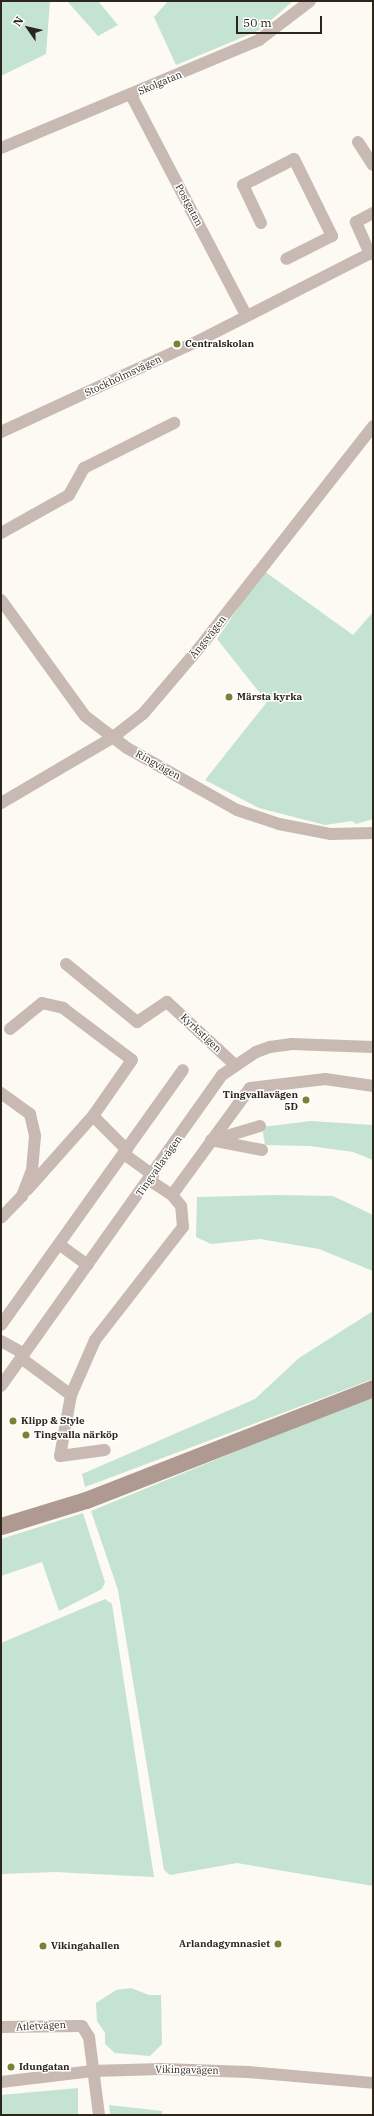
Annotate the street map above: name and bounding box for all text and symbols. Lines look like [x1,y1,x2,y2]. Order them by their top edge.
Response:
north arrow [8,8,48,48]
scale bar [238,8,324,34]
text: N [10,14,26,29]
text: 50 m [243,15,272,30]
street label: Skolgatan [136,68,184,98]
street label: Postgatan [173,182,205,228]
place label: Centralskolan [185,338,254,350]
marker: Centralskolan [172,339,182,349]
street label: Stockholmsvägen [83,353,163,399]
street label: Ängsvägen [187,613,229,661]
place label: Märsta kyrka [237,691,302,703]
marker: Märsta kyrka [224,692,234,702]
street label: Ringvägen [133,748,183,782]
street label: Kyrkstigen [178,1011,224,1055]
place label: Tingvallavägen 5D [223,1088,298,1112]
marker: Tingvallavägen 5D [301,1095,311,1105]
street label: Tingvallavägen [134,1133,184,1199]
place label: Klipp & Style [21,1415,85,1427]
marker: Klipp & Style [8,1416,18,1426]
place label: Tingvalla närköp [34,1429,118,1441]
marker: Tingvalla närköp [21,1430,31,1440]
place label: Arlandagymnasiet [179,1938,270,1950]
marker: Arlandagymnasiet [273,1939,283,1949]
place label: Vikingahallen [51,1940,120,1952]
marker: Vikingahallen [38,1941,48,1951]
street label: Atletvägen [16,2019,66,2033]
place label: Idungatan [19,2061,70,2073]
marker: Idungatan [6,2062,16,2072]
street label: Vikingavägen [155,2063,219,2077]

